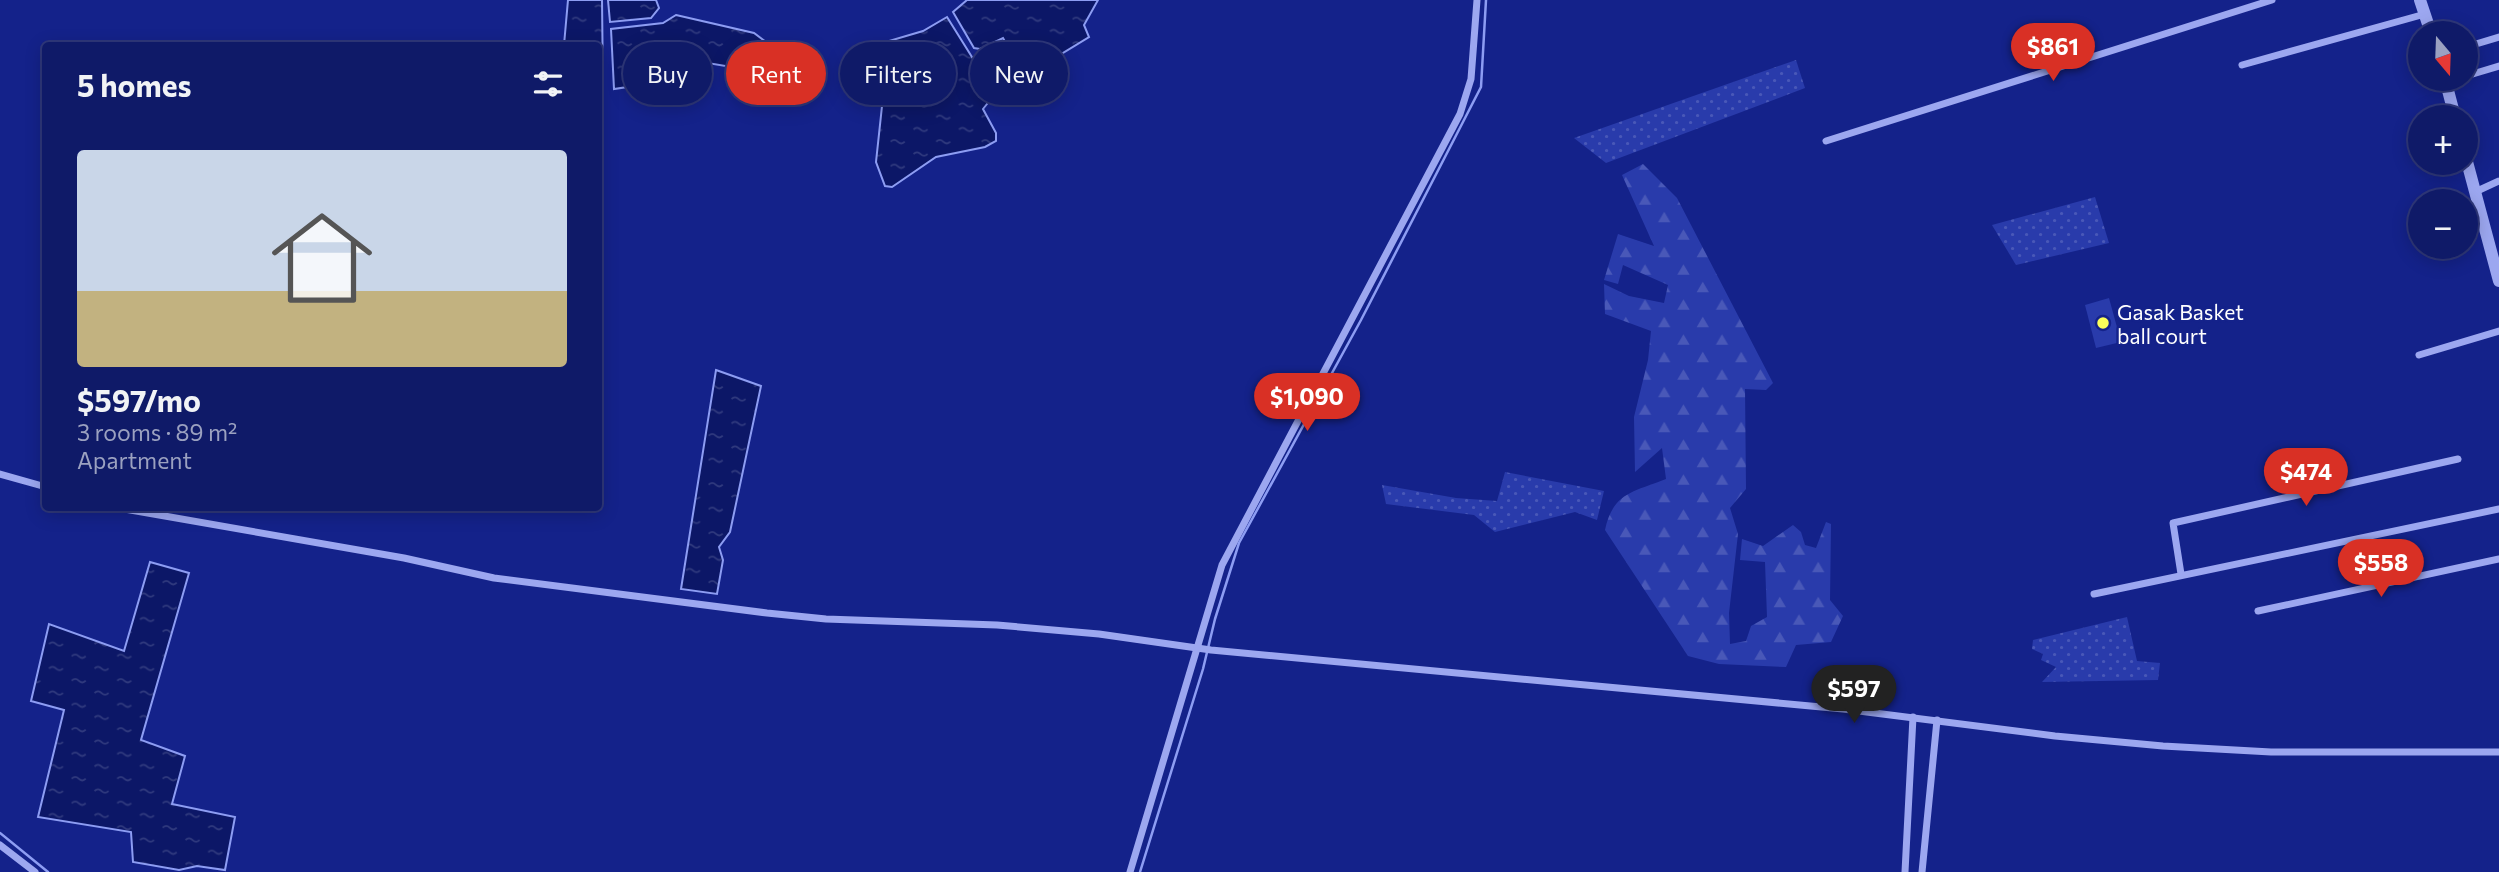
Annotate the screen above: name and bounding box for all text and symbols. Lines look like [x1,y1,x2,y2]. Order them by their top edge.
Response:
north arrow [2408,21,2478,91]
map controls [2408,21,2478,259]
pin: $861 [2012,24,2094,83]
text: $861 [2027,32,2079,60]
chip: Buy [623,42,712,105]
chip: Rent [726,42,826,105]
chip: Filters [840,42,956,105]
chip: New [970,42,1068,105]
icon: filters [529,65,567,103]
text: 5 homes [77,66,191,103]
button: + [2408,105,2478,175]
button: − [2408,189,2478,259]
icon: home [259,195,385,321]
place label: Gasak Basket ball court [2117,299,2244,348]
marker: Gasak Basket ball court [2095,315,2111,331]
pin: $1,090 [1250,374,1364,433]
text: $597/mo [77,381,201,418]
text: $1,090 [1270,382,1344,410]
text: 3 rooms · 89 m² [77,418,237,446]
text: Apartment [77,446,192,474]
pin: $474 [2265,448,2347,508]
text: $474 [2280,457,2332,485]
pin: $558 [2340,540,2422,599]
text: $558 [2354,548,2408,576]
pin: $597 [1813,666,1895,725]
text: $597 [1827,674,1881,702]

